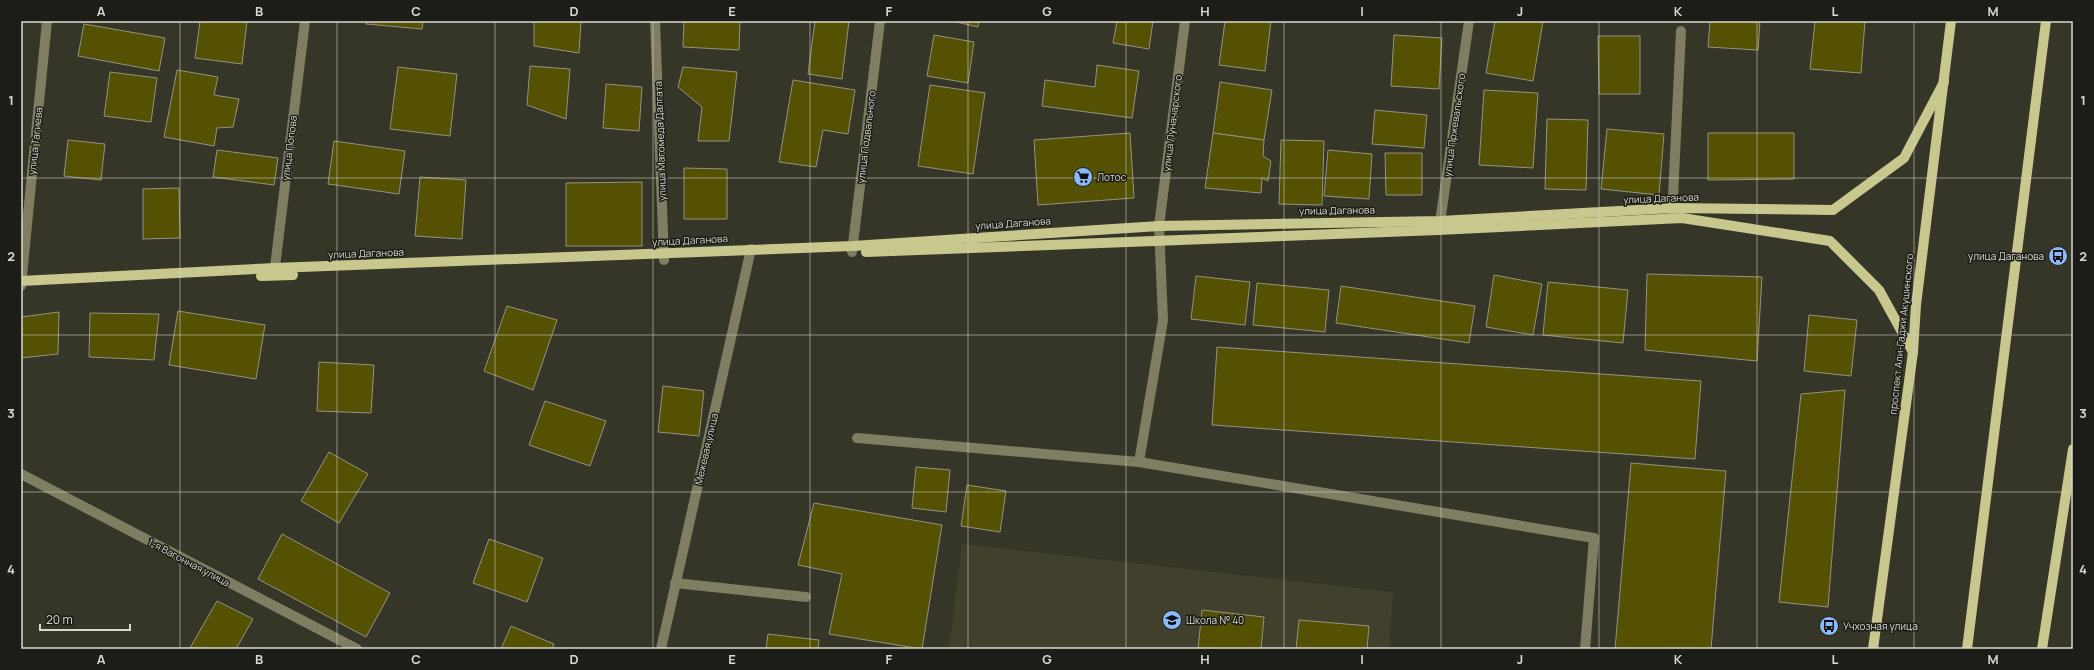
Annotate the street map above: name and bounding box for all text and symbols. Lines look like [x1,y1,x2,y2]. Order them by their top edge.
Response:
text: A [97,2,106,20]
text: B [255,2,263,20]
text: C [411,2,421,20]
text: D [569,2,579,20]
text: E [728,2,736,20]
text: F [886,2,893,20]
text: G [1042,2,1052,20]
text: H [1200,2,1210,20]
text: I [1360,2,1364,20]
text: J [1517,2,1523,20]
text: K [1674,2,1683,20]
text: L [1832,2,1839,20]
text: M [1987,2,1999,20]
street label: улица Пржевальского [1440,72,1468,178]
street label: улица Луначарского [1159,74,1185,172]
street label: улица Магомеда Далгата [651,81,669,201]
street label: улица Подвального [853,90,879,184]
text: 1 [8,91,14,109]
text: 1 [2080,91,2086,109]
street label: улица Тагиева [24,106,46,176]
street label: улица Попова [278,115,300,181]
supermarket icon: Лотос [1072,166,1094,188]
place label: Лотос [1097,170,1127,184]
street label: улица Даганова [1623,190,1699,206]
street label: улица Даганова [1299,202,1375,218]
street label: улица Даганова [975,213,1051,233]
street label: улица Даганова [652,231,728,249]
street label: улица Даганова [328,245,404,261]
bus stop icon: улица Даганова [2047,245,2069,267]
text: 2 [7,247,15,265]
text: 2 [2079,247,2087,265]
place label: улица Даганова [1968,249,2044,263]
street label: проспект Али-Гаджи Акушинского [1886,253,1916,415]
text: 3 [7,404,15,422]
text: 3 [2079,404,2087,422]
street label: Межевая улица [691,412,721,486]
street label: 1-я Вагонная улица [146,534,232,590]
text: 4 [7,560,15,578]
text: 4 [2079,560,2087,578]
scale bar [40,606,130,632]
school or university icon: Школа № 40 [1161,609,1183,631]
text: 20 m [46,611,73,628]
place label: Школа № 40 [1186,613,1244,627]
bus stop icon: Учхозная улица [1818,615,1840,637]
place label: Учхозная улица [1843,619,1918,633]
text: A [97,650,106,668]
text: B [255,650,263,668]
text: C [411,650,421,668]
text: D [569,650,579,668]
text: E [728,650,736,668]
text: F [886,650,893,668]
text: G [1042,650,1052,668]
text: H [1200,650,1210,668]
text: I [1360,650,1364,668]
text: J [1517,650,1523,668]
text: K [1674,650,1683,668]
text: L [1832,650,1839,668]
text: M [1987,650,1999,668]

